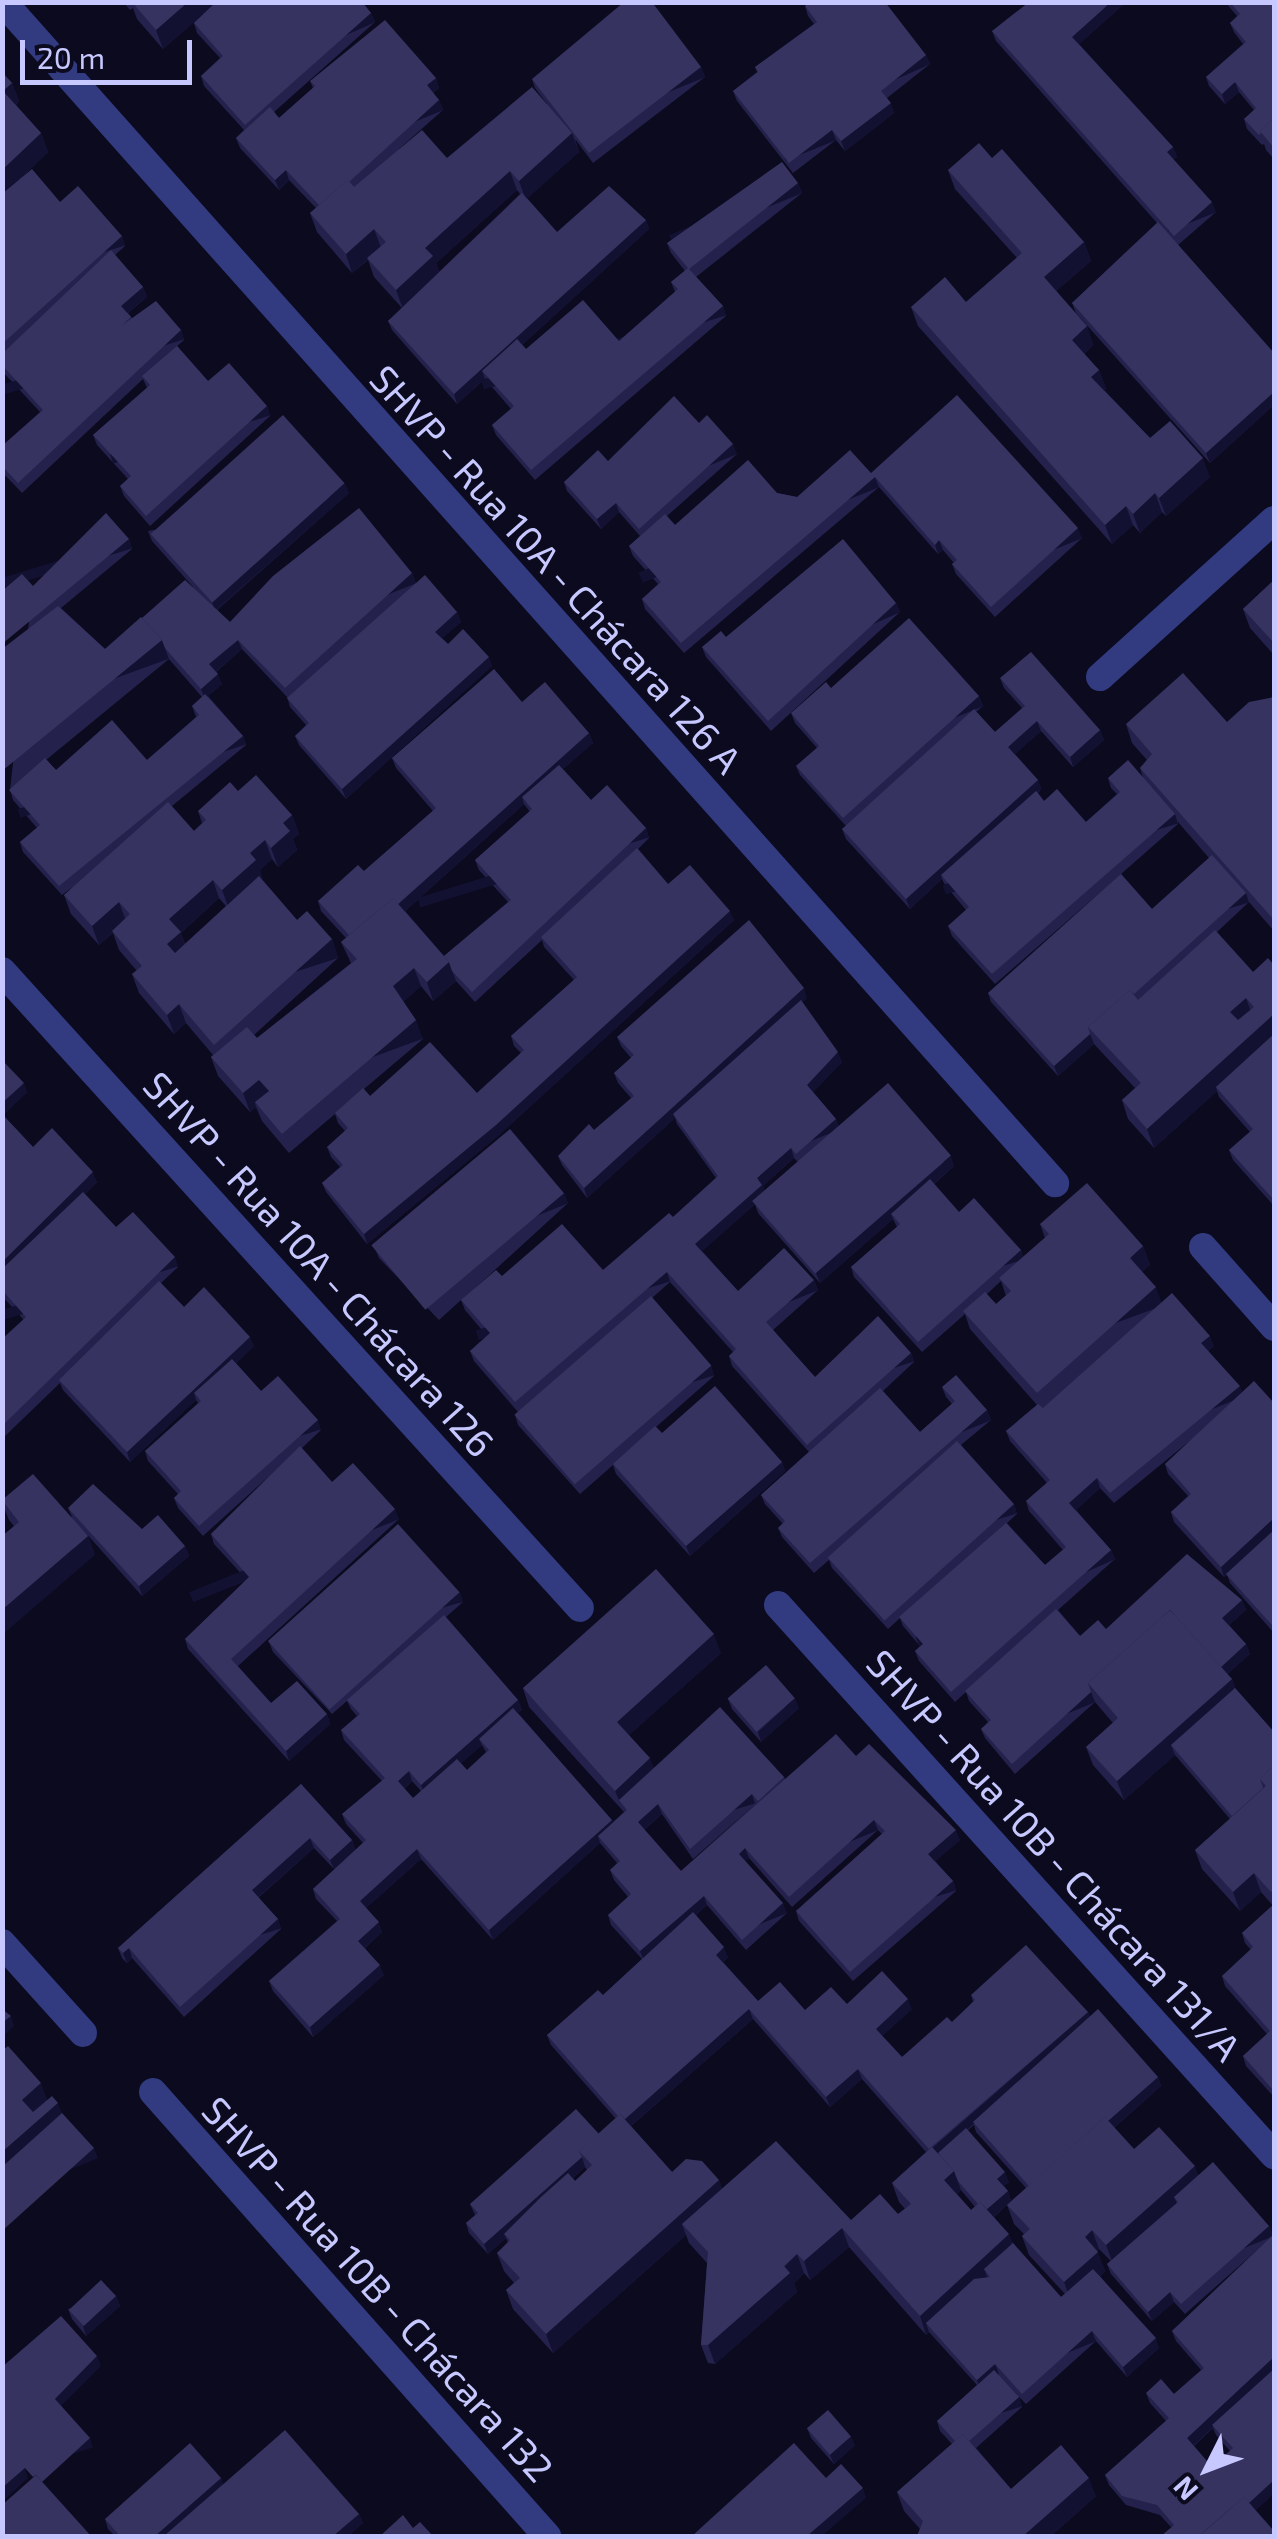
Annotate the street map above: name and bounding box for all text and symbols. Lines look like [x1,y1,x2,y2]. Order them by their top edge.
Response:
scale bar [25,20,198,82]
text: 20 m [37,39,105,75]
street label: SHVP - Rua 10A - Chácara 126 A [360,355,752,783]
street label: SHVP - Rua 10A - Chácara 126 [134,1062,504,1466]
street label: SHVP - Rua 10B - Chácara 131/A [857,1640,1251,2070]
street label: SHVP - Rua 10B - Chácara 132 [193,2087,563,2491]
north arrow [1157,2419,1257,2519]
text: N [1165,2470,1204,2508]

